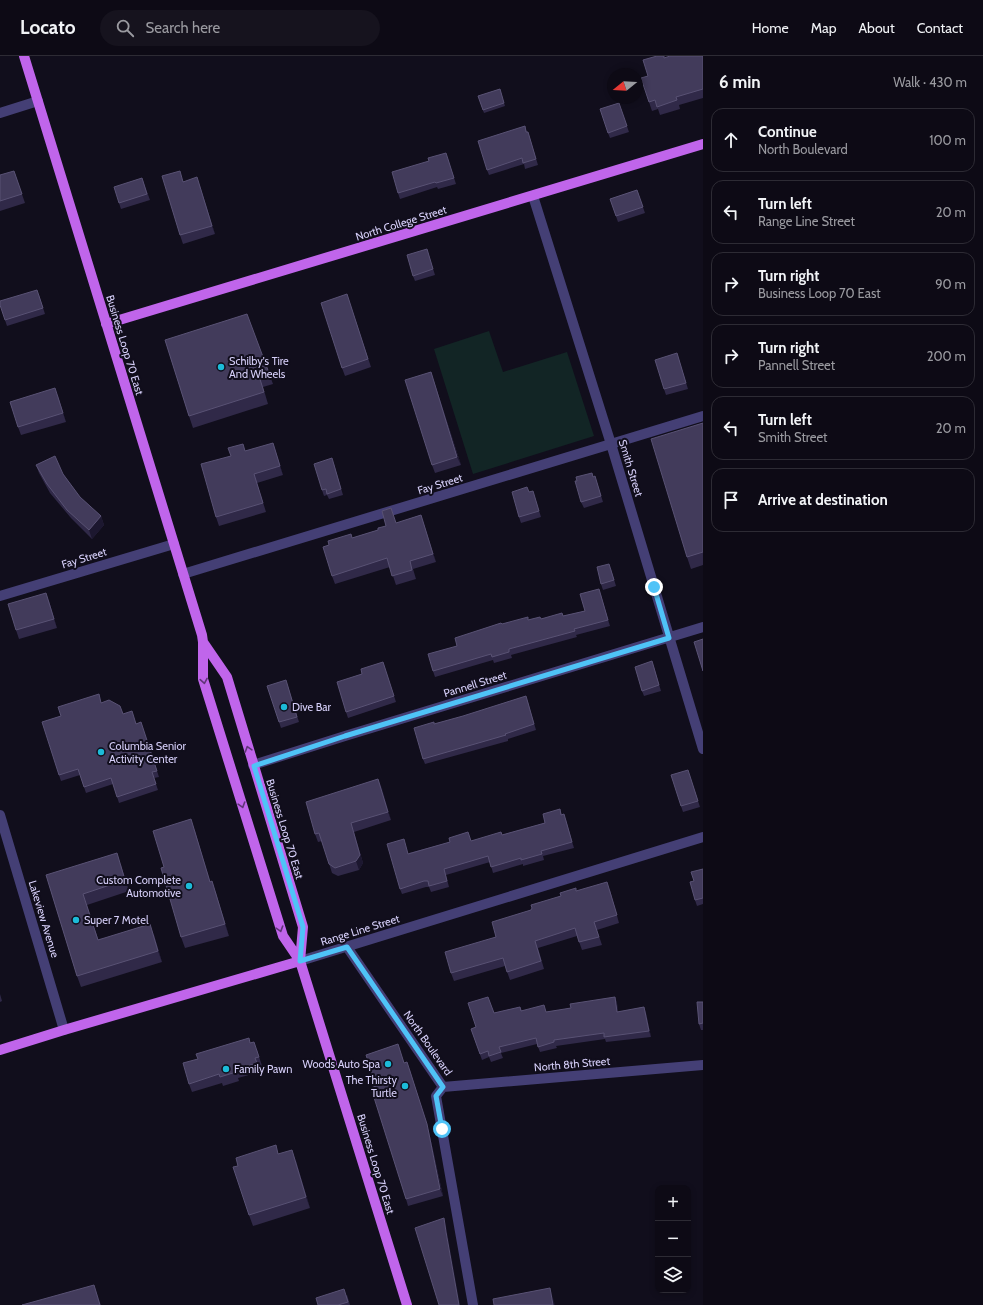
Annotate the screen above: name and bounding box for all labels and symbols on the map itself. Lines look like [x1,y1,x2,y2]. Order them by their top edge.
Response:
north arrow [607,68,643,104]
street label: North College Street [354,202,449,244]
street label: Business Loop 70 East [103,293,147,397]
place label: Schilby's Tire And Wheels [229,354,289,381]
marker: Schilby's Tire And Wheels [216,362,226,372]
street label: Smith Street [616,438,646,498]
street label: Fay Street [416,470,465,497]
street label: Fay Street [60,544,109,571]
route end [645,578,663,596]
street label: Pannell Street [442,668,509,700]
one-way arrow [199,677,208,684]
place label: Dive Bar [292,700,332,714]
marker: Dive Bar [279,702,289,712]
place label: Columbia Senior Activity Center [109,739,186,766]
one-way arrow [244,745,253,752]
marker: Columbia Senior Activity Center [96,747,106,757]
street label: Business Loop 70 East [263,777,307,881]
one-way arrow [237,801,246,808]
place label: Custom Complete Automotive [96,873,181,900]
street label: Lakeview Avenue [26,879,62,960]
marker: Custom Complete Automotive [184,881,194,891]
street label: Range Line Street [319,911,402,949]
place label: Super 7 Motel [84,913,149,927]
marker: Super 7 Motel [71,915,81,925]
one-way arrow [276,925,284,932]
street label: North Boulevard [401,1008,455,1078]
street label: North 8th Street [533,1054,611,1074]
place label: Woods Auto Spa [302,1057,381,1071]
marker: Woods Auto Spa [383,1059,393,1069]
place label: Family Pawn [234,1062,292,1076]
marker: Family Pawn [221,1064,231,1074]
place label: The Thirsty Turtle [346,1073,397,1100]
marker: The Thirsty Turtle [400,1081,410,1091]
street label: Business Loop 70 East [354,1112,398,1216]
route start [433,1120,451,1138]

